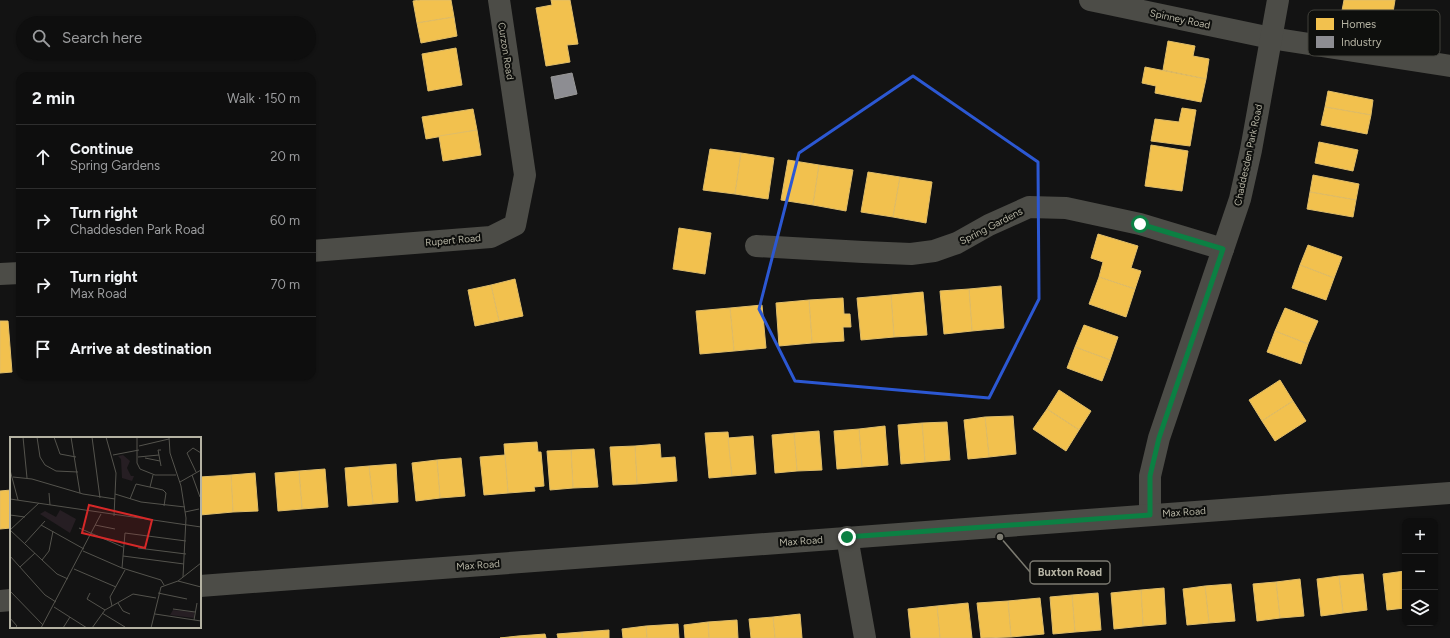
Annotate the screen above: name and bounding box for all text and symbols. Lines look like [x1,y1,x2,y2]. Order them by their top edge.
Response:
street label: Spinney Road [1149,6,1212,32]
legend [1308,10,1440,56]
search box [16,16,316,60]
text: Homes [1341,18,1376,31]
street label: Curzon Road [495,21,517,81]
icon: search [30,27,52,49]
text: Search here [62,29,142,47]
text: Industry [1341,36,1382,49]
text: 2 min [32,88,75,108]
text: Walk · 150 m [227,91,300,106]
street label: Chaddesden Park Road [1231,103,1265,207]
text: Continue [70,140,133,158]
icon: ahead [32,146,54,168]
text: 20 m [270,149,300,164]
text: Spring Gardens [70,158,160,173]
text: Turn right [70,204,138,222]
street label: Spring Gardens [957,204,1025,248]
icon: right [32,210,54,232]
text: 60 m [270,213,300,228]
route start [1131,215,1149,233]
text: Chaddesden Park Road [70,222,205,237]
street label: Rupert Road [425,231,482,249]
text: Turn right [70,268,138,286]
icon: right [32,274,54,296]
text: 70 m [270,277,300,292]
text: Max Road [70,286,127,301]
icon: arrive [32,338,54,360]
text: Arrive at destination [70,340,211,358]
inset map [10,437,201,628]
street label: Max Road [1162,504,1206,520]
map controls [1402,518,1438,626]
button: + [1402,518,1438,554]
route end [838,528,856,546]
street label: Max Road [779,533,823,549]
button: − [1402,554,1438,590]
street label: Max Road [456,557,500,573]
callout: Buxton Road [1030,561,1110,584]
text: Buxton Road [1038,566,1102,579]
button: layers [1402,590,1438,626]

